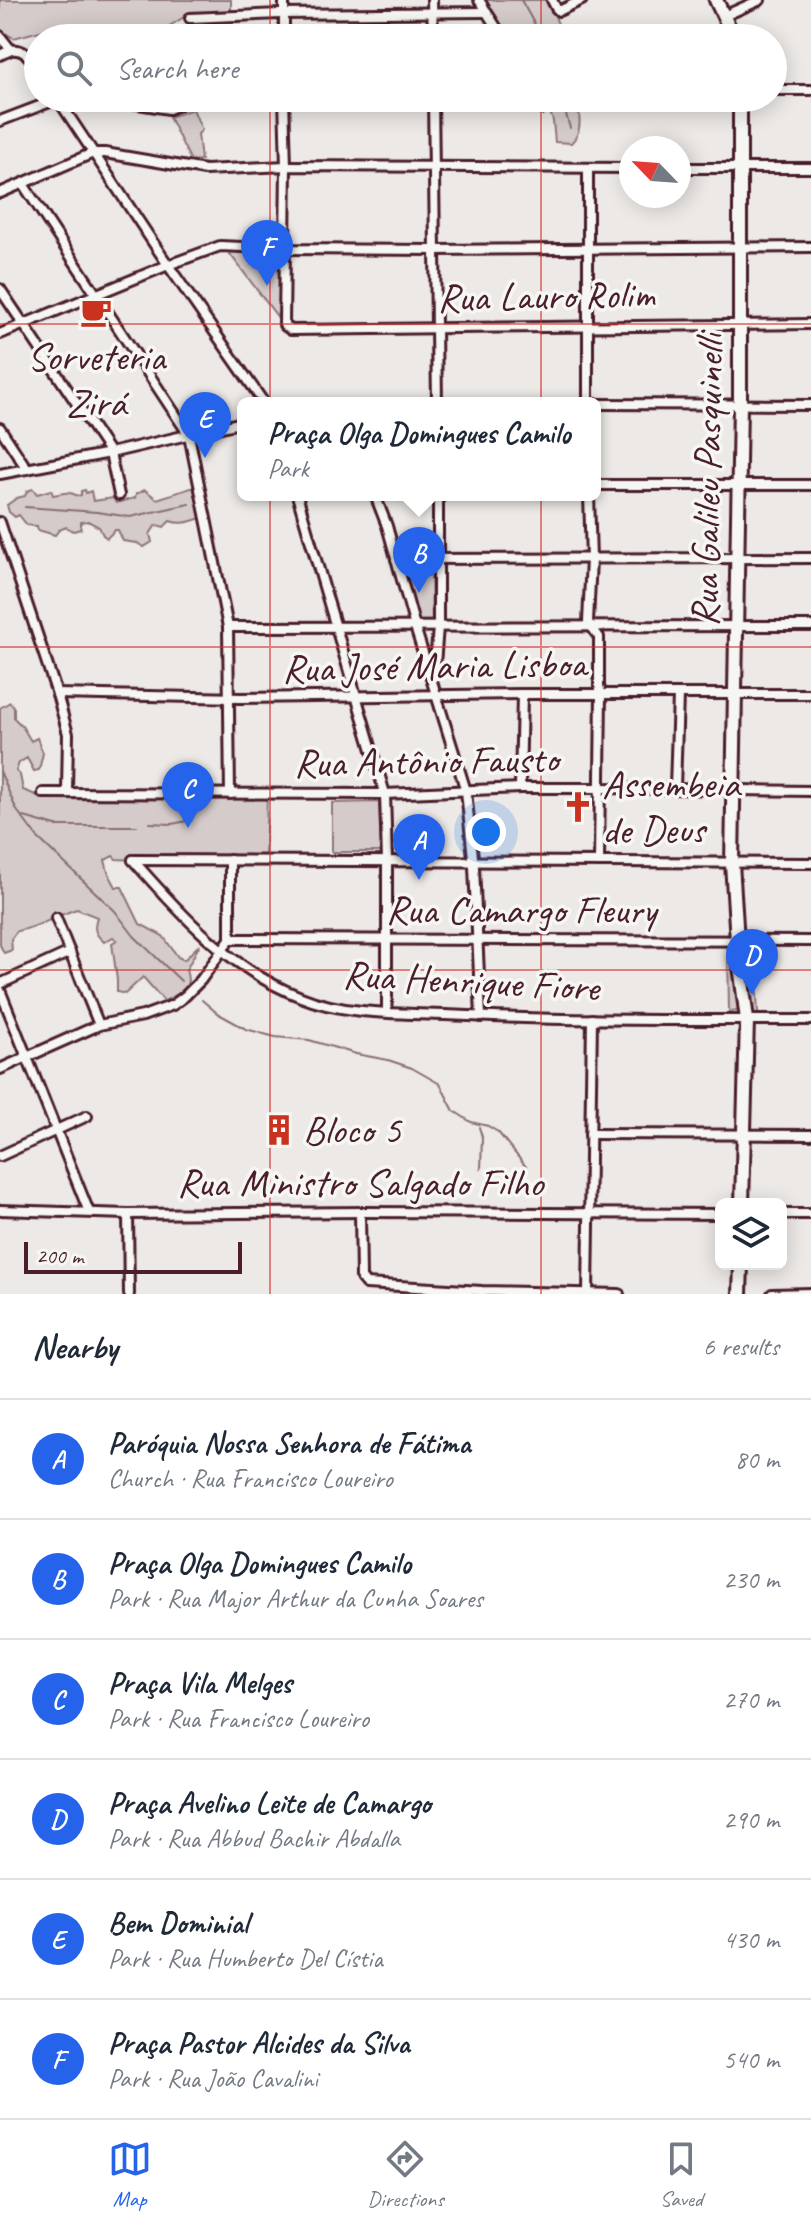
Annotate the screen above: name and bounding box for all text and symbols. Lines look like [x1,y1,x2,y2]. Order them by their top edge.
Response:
search box [24,24,787,112]
icon: search [52,46,96,90]
text: Search here [116,49,238,87]
north arrow [619,136,691,208]
pin: F [241,220,293,286]
street label: Rua Lauro Rolim [437,269,657,323]
cafe icon: Sorveteria Zirá [79,295,113,329]
street label: Rua Galileu Pasquinelli [679,329,735,627]
place label: Sorveteria Zirá [27,332,168,428]
pin: E [179,392,231,458]
popup [237,397,601,501]
text: Praça Olga Domingues Camilo [268,414,570,452]
text: Park [268,452,309,485]
pin: B [393,527,445,593]
street label: Rua José Maria Lisboa [282,638,590,694]
street label: Rua Antônio Fausto [293,734,562,788]
place label: Assembeia de Deus [602,759,742,855]
pin: C [162,762,214,828]
church icon: Assembeia de Deus [561,790,595,824]
your location [466,812,506,852]
pin: A [393,814,445,880]
street label: Rua Camargo Fleury [386,885,660,935]
pin: D [726,929,778,995]
street label: Rua Henrique Fiore [342,949,603,1013]
place label: Bloco 5 [303,1105,403,1155]
building icon: Bloco 5 [262,1113,296,1147]
street label: Rua Ministro Salgado Filho [177,1158,545,1208]
map controls [715,1198,787,1270]
button: layers [715,1198,787,1270]
scale bar [24,1238,242,1274]
text: 200 m [36,1242,83,1270]
text: Nearby [32,1325,118,1368]
text: 6 results [703,1330,779,1363]
text: Paróquia Nossa Senhora de Fátima [108,1424,471,1462]
text: A [51,1443,65,1476]
text: 80 m [735,1443,779,1476]
text: Church · Rua Francisco Loureiro [108,1462,393,1495]
text: Praça Olga Domingues Camilo [108,1544,411,1582]
text: B [51,1563,65,1596]
text: 230 m [723,1563,779,1596]
text: Park · Rua Major Arthur da Cunha Soares [108,1582,483,1615]
text: Praça Vila Melges [108,1664,292,1702]
text: C [52,1683,64,1716]
text: 270 m [723,1683,779,1716]
text: Park · Rua Francisco Loureiro [108,1702,369,1735]
text: Praça Avelino Leite de Camargo [108,1784,431,1822]
text: D [50,1803,66,1836]
text: 290 m [723,1803,779,1836]
text: Park · Rua Abbud Bachir Abdalla [108,1822,400,1855]
text: Bem Dominial [108,1904,248,1942]
text: E [51,1923,65,1956]
text: 430 m [723,1923,779,1956]
text: Park · Rua Humberto Del Cístia [108,1942,383,1975]
text: Praça Pastor Alcides da Silva [108,2024,410,2062]
text: F [52,2043,64,2076]
text: 540 m [723,2043,779,2076]
text: Park · Rua João Cavalini [108,2062,318,2095]
tab: Map [108,2137,152,2213]
tab: Directions [367,2137,444,2213]
tab: Saved [659,2137,703,2213]

